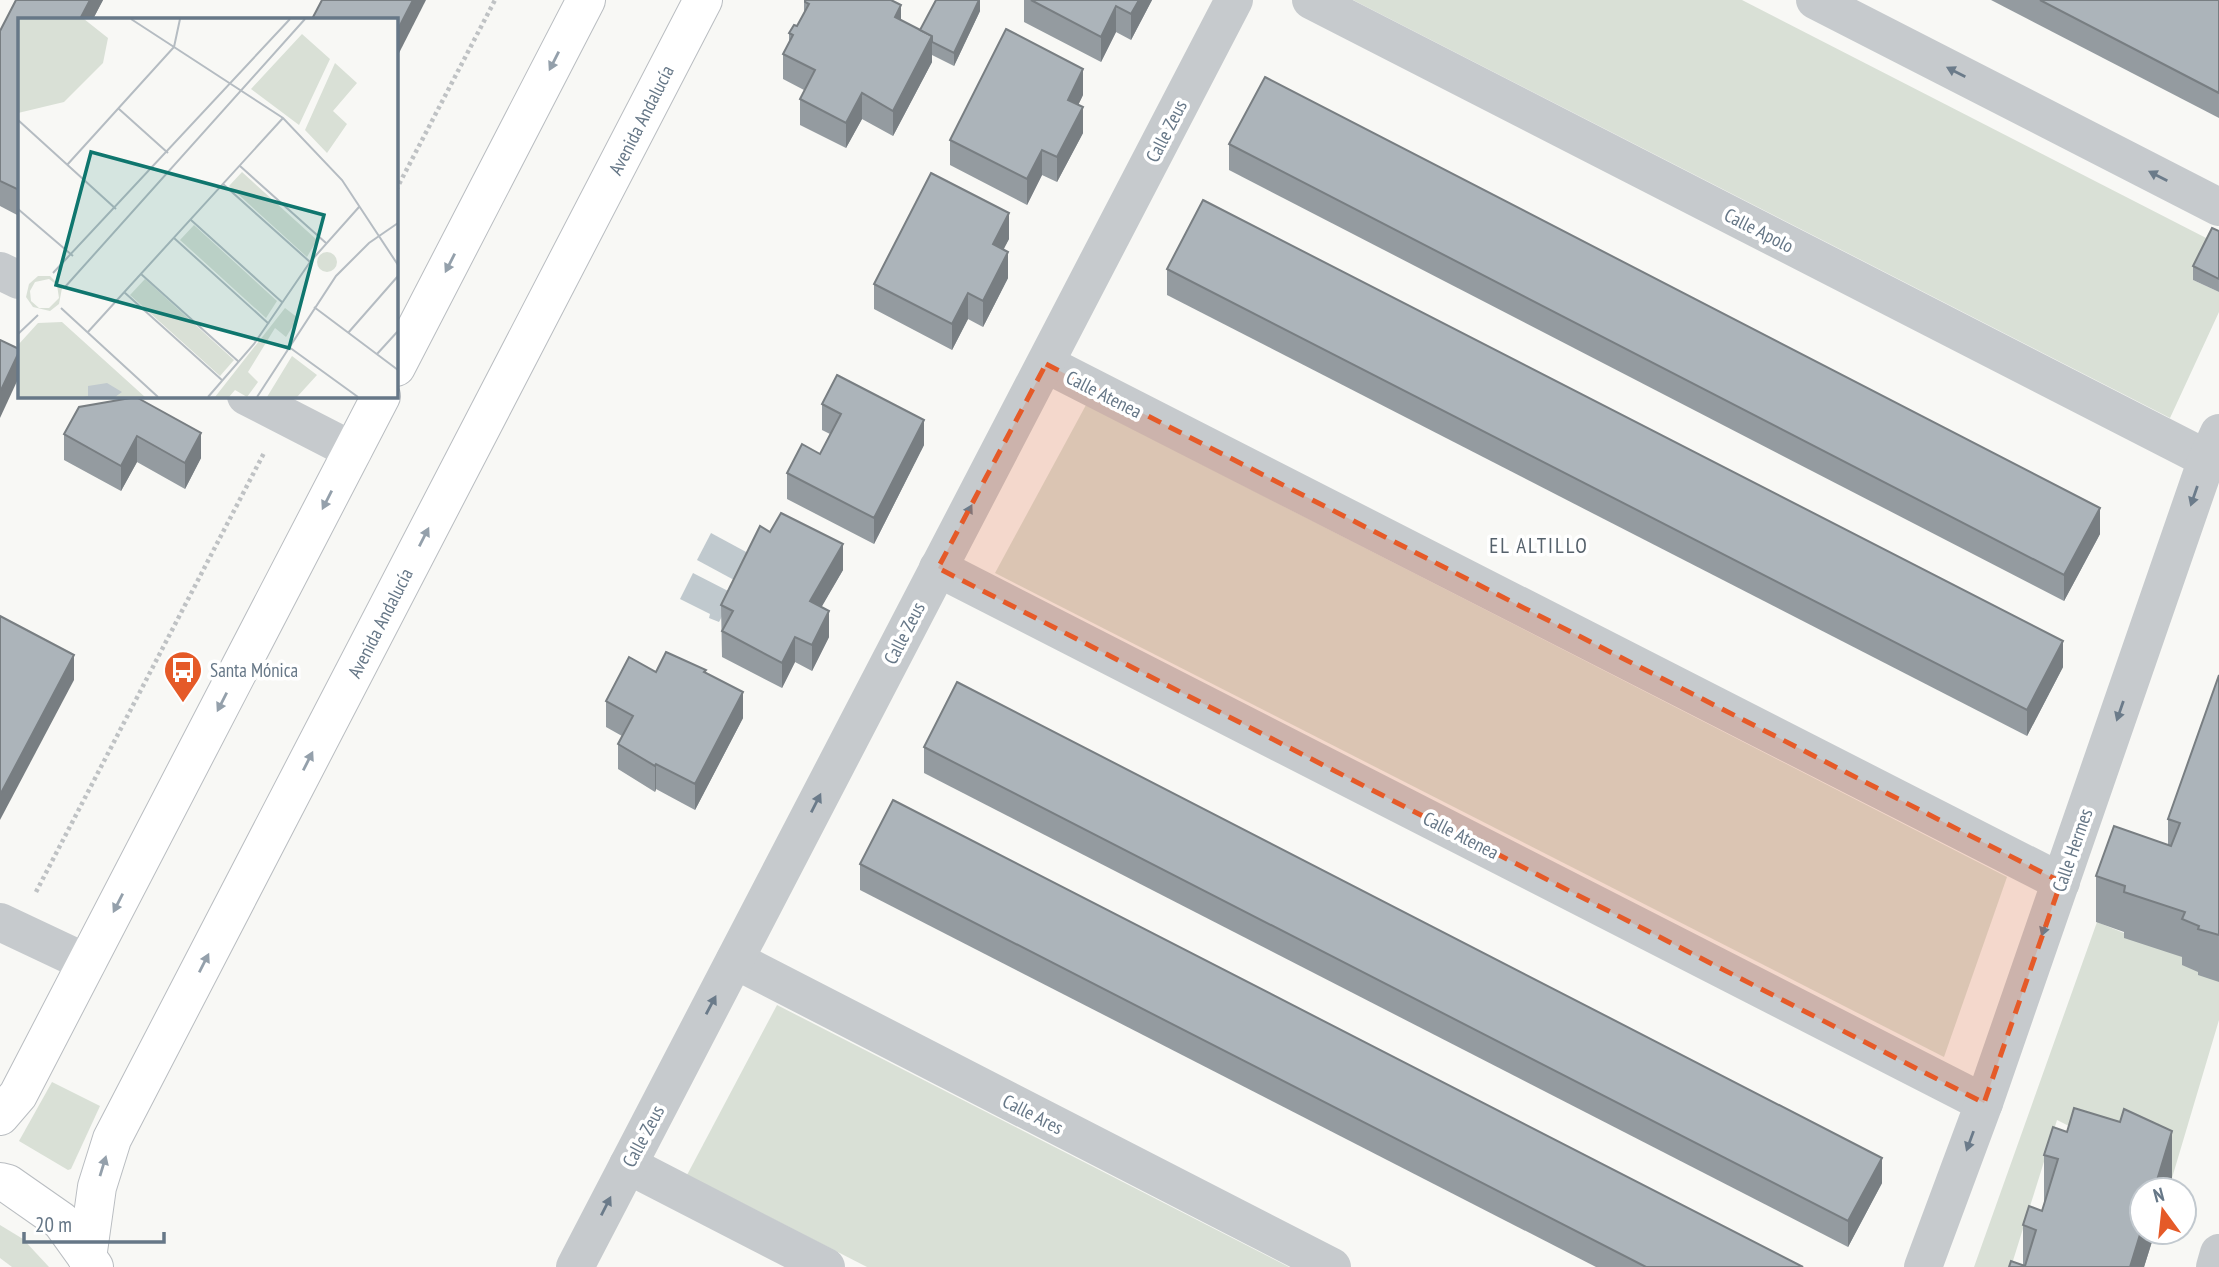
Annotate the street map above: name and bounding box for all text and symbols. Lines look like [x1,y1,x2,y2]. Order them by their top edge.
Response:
inset map [18,18,397,397]
one-way arrow [549,51,561,71]
street label: Avenida Andalucía [603,61,679,179]
one-way arrow [1946,66,1966,78]
street label: Calle Zeus [1140,96,1192,166]
one-way arrow [2148,170,2168,181]
street label: Calle Apolo [1720,202,1798,258]
one-way arrow [444,253,456,273]
street label: Calle Atenea [1062,365,1146,423]
one-way arrow [2188,486,2199,507]
one-way arrow [322,490,333,510]
one-way arrow [961,504,972,524]
one-way arrow [419,527,430,547]
district label: EL ALTILLO [1489,532,1589,559]
street label: Avenida Andalucía [342,564,418,682]
street label: Calle Zeus [878,598,930,668]
bus stop icon: Santa Mónica [162,649,204,704]
place label: Santa Mónica [210,658,298,682]
one-way arrow [217,692,229,712]
one-way arrow [2114,701,2125,722]
one-way arrow [303,751,314,771]
one-way arrow [811,793,822,813]
street label: Calle Hermes [2047,805,2097,895]
street label: Calle Atenea [1419,806,1503,864]
one-way arrow [112,894,124,914]
one-way arrow [2039,916,2050,937]
one-way arrow [198,953,209,973]
one-way arrow [706,995,717,1015]
street label: Calle Ares [999,1089,1067,1139]
street label: Calle Zeus [617,1101,669,1171]
one-way arrow [1964,1130,1975,1151]
one-way arrow [99,1156,109,1177]
north arrow [2128,1176,2198,1246]
text: N [2151,1182,2167,1207]
one-way arrow [601,1196,612,1216]
scale bar [24,1200,164,1244]
text: 20 m [35,1211,72,1238]

